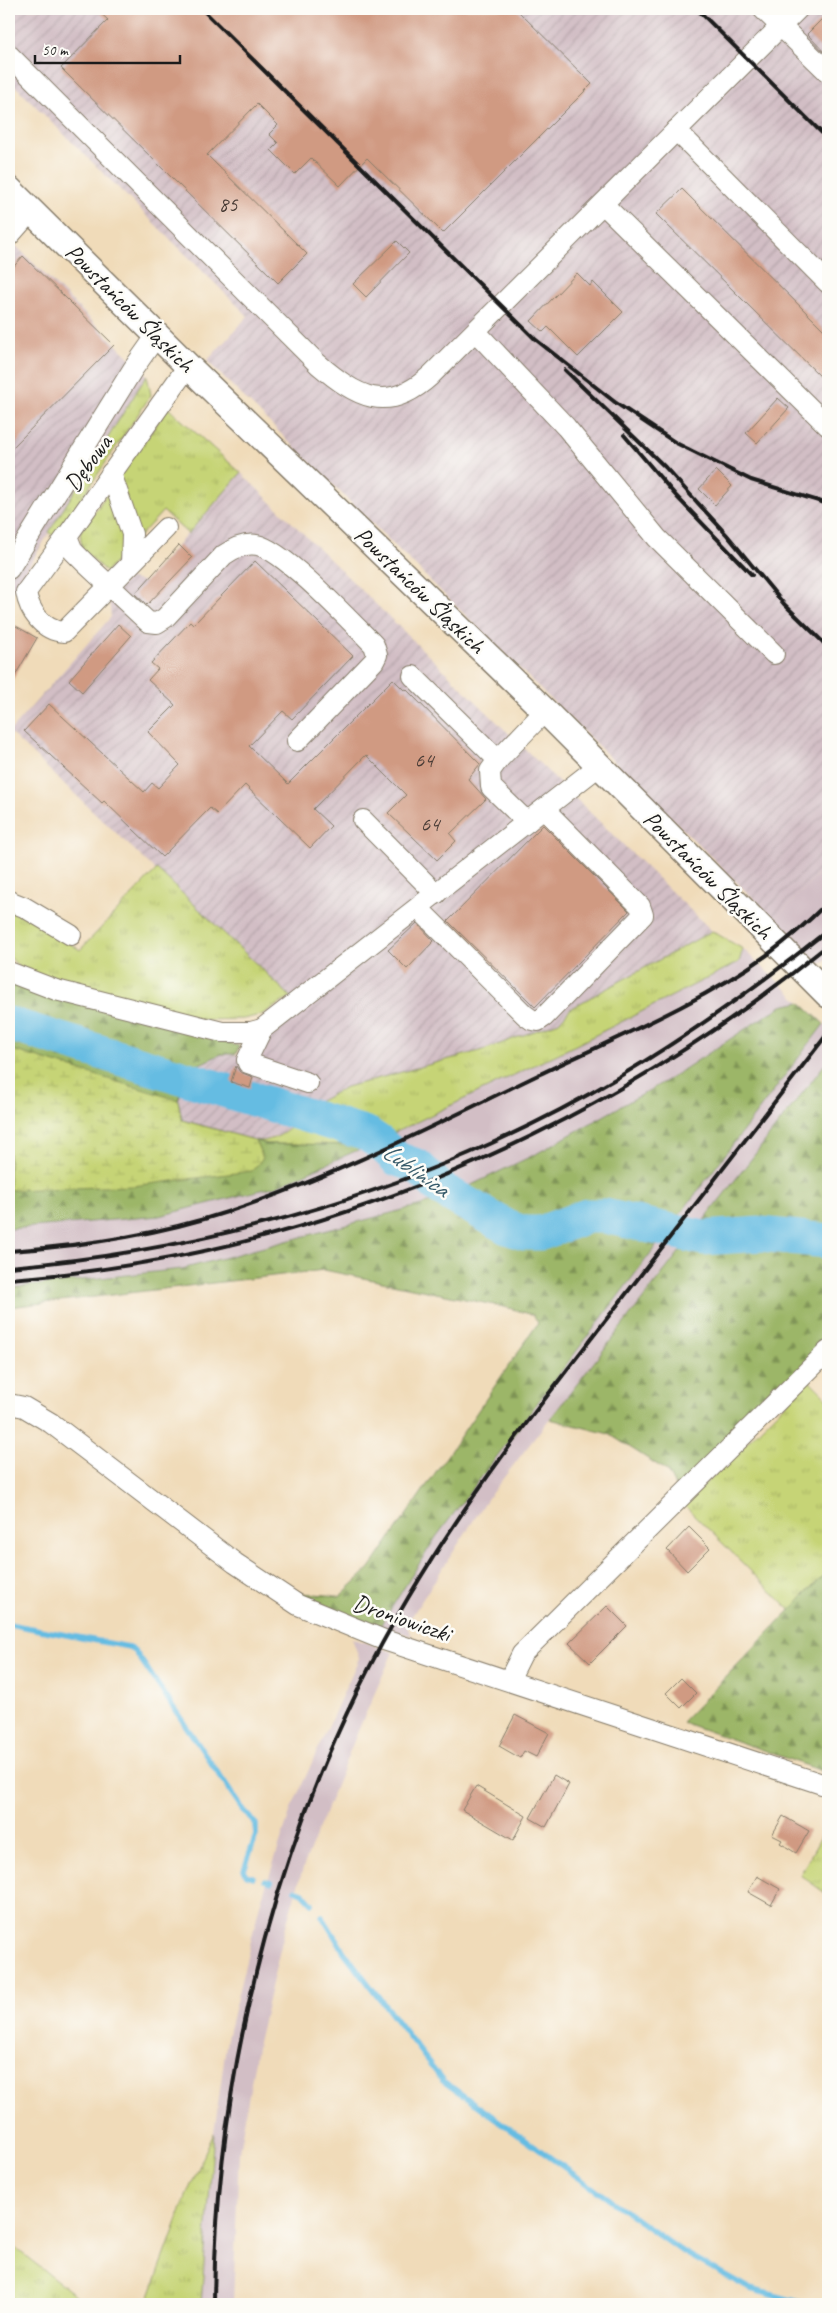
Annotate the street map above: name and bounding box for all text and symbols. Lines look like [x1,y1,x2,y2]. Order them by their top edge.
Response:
scale bar [35,32,180,64]
text: 50 m [42,41,69,60]
house number: 85 [219,191,239,217]
street label: Powstańców Śląskich [59,237,202,380]
street label: Dębowa [57,428,119,497]
street label: Powstańców Śląskich [348,520,493,661]
house number: 64 [415,747,436,773]
street label: Powstańców Śląskich [637,804,780,947]
house number: 64 [421,811,442,837]
water label: Lublinica [376,1136,457,1206]
street label: Droniowiczki [349,1587,457,1649]

